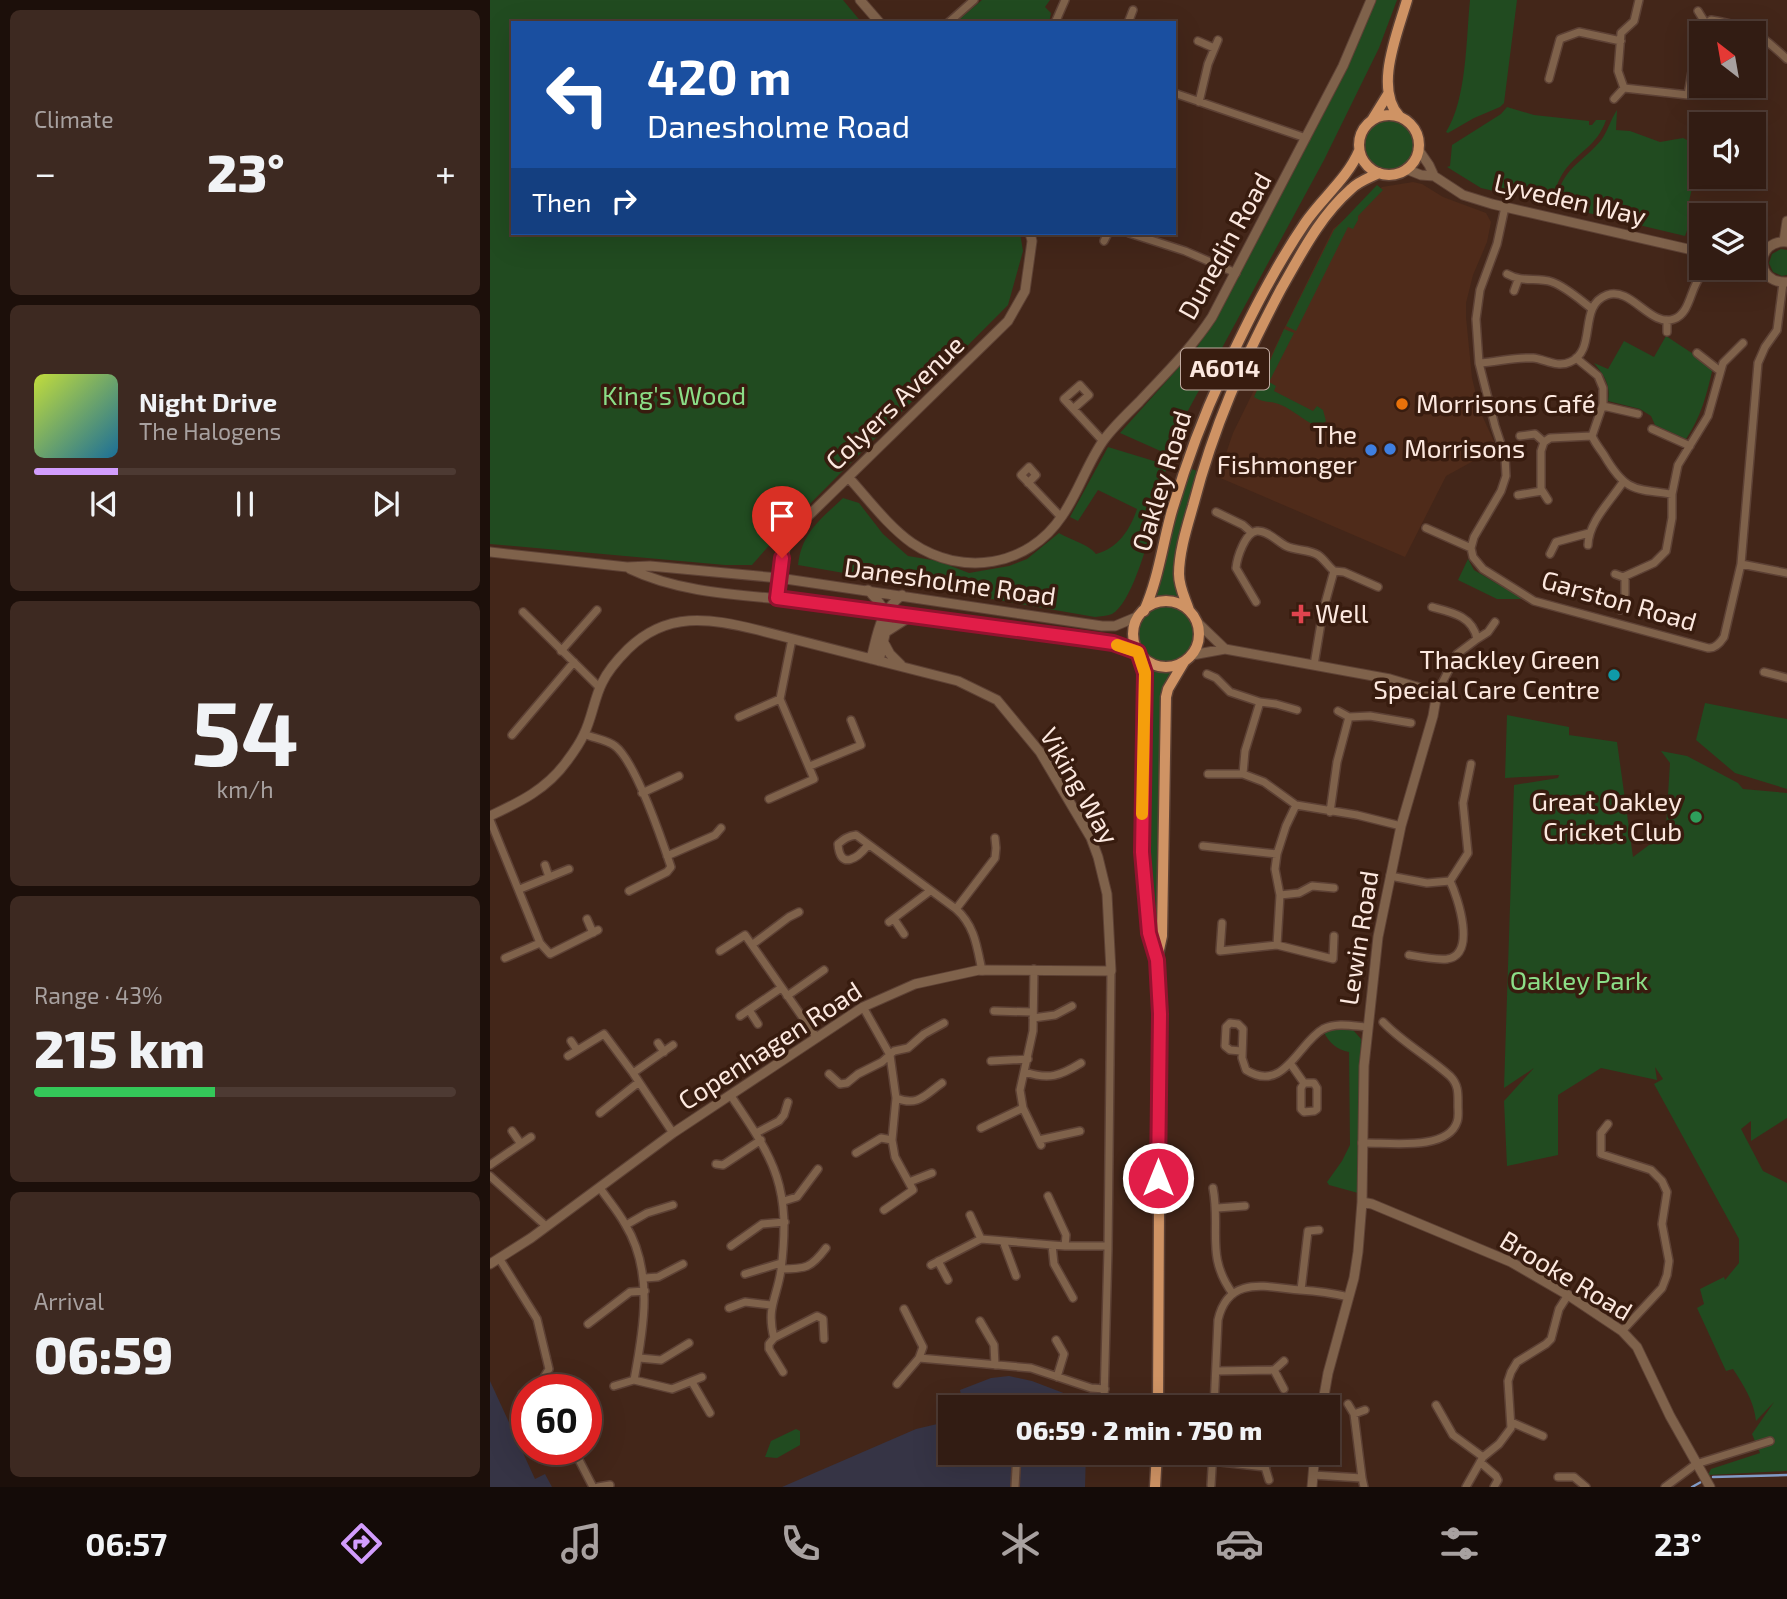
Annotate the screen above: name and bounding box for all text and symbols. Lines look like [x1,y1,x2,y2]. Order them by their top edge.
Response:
north arrow [1689,21,1766,98]
map controls [1689,21,1766,280]
text: 420 m [647,46,791,105]
icon: left [532,49,623,140]
text: Climate [34,105,114,133]
text: Danesholme Road [647,106,910,144]
button: sound [1689,112,1766,189]
text: 23° [207,140,285,202]
text: − [34,149,56,195]
text: + [435,149,456,195]
street label: Dunedin Road [1171,166,1277,324]
street label: Lyveden Way [1491,166,1649,231]
icon: right [605,182,643,220]
text: Then [532,186,591,217]
button: layers [1689,203,1766,280]
street label: Colyers Avenue [818,328,970,476]
road number: A6014 [1181,348,1269,390]
park label: King's Wood [602,379,746,410]
text: Night Drive [139,386,277,417]
place label: Morrisons Café [1416,387,1596,418]
marker: Morrisons Café [1394,396,1410,412]
street label: Oakley Road [1124,407,1197,555]
text: The Halogens [139,417,281,445]
place label: The Fishmonger [1217,418,1357,479]
place label: Morrisons [1404,432,1525,463]
marker: Morrisons [1382,441,1398,457]
marker: The Fishmonger [1363,442,1379,458]
icon: previous [85,485,123,523]
icon: pause [226,485,264,523]
icon: next [367,485,405,523]
pin [752,486,812,558]
icon: arrive [763,497,801,535]
street label: Danesholme Road [842,550,1058,611]
street label: Garston Road [1538,563,1700,636]
place label: Well [1315,597,1369,628]
marker: Well [1293,606,1309,622]
place label: Thackley Green Special Care Centre [1373,643,1600,704]
marker: Thackley Green Special Care Centre [1606,667,1622,683]
text: 54 [191,675,299,784]
street label: Viking Way [1035,721,1126,849]
text: km/h [216,775,274,803]
place label: Great Oakley Cricket Club [1531,785,1682,846]
marker: Great Oakley Cricket Club [1688,809,1704,825]
street label: Lewin Road [1332,868,1383,1007]
park label: Oakley Park [1510,964,1648,995]
street label: Copenhagen Road [672,974,867,1116]
text: Range · 43% [34,981,162,1009]
text: 215 km [34,1016,205,1078]
position arrow [1121,1141,1195,1215]
street label: Brooke Road [1495,1223,1638,1326]
text: Arrival [34,1287,104,1315]
text: 06:59 [34,1322,173,1384]
speed limit sign: 60 [511,1374,602,1465]
text: 06:59 · 2 min · 750 m [1016,1414,1262,1445]
icon: directions [337,1519,386,1568]
icon: music [557,1519,606,1568]
icon: phone [776,1519,825,1568]
icon: climate [996,1519,1045,1568]
icon: car [1215,1519,1264,1568]
icon: filters [1435,1519,1484,1568]
text: 06:57 [85,1524,167,1562]
text: 23° [1654,1524,1702,1562]

